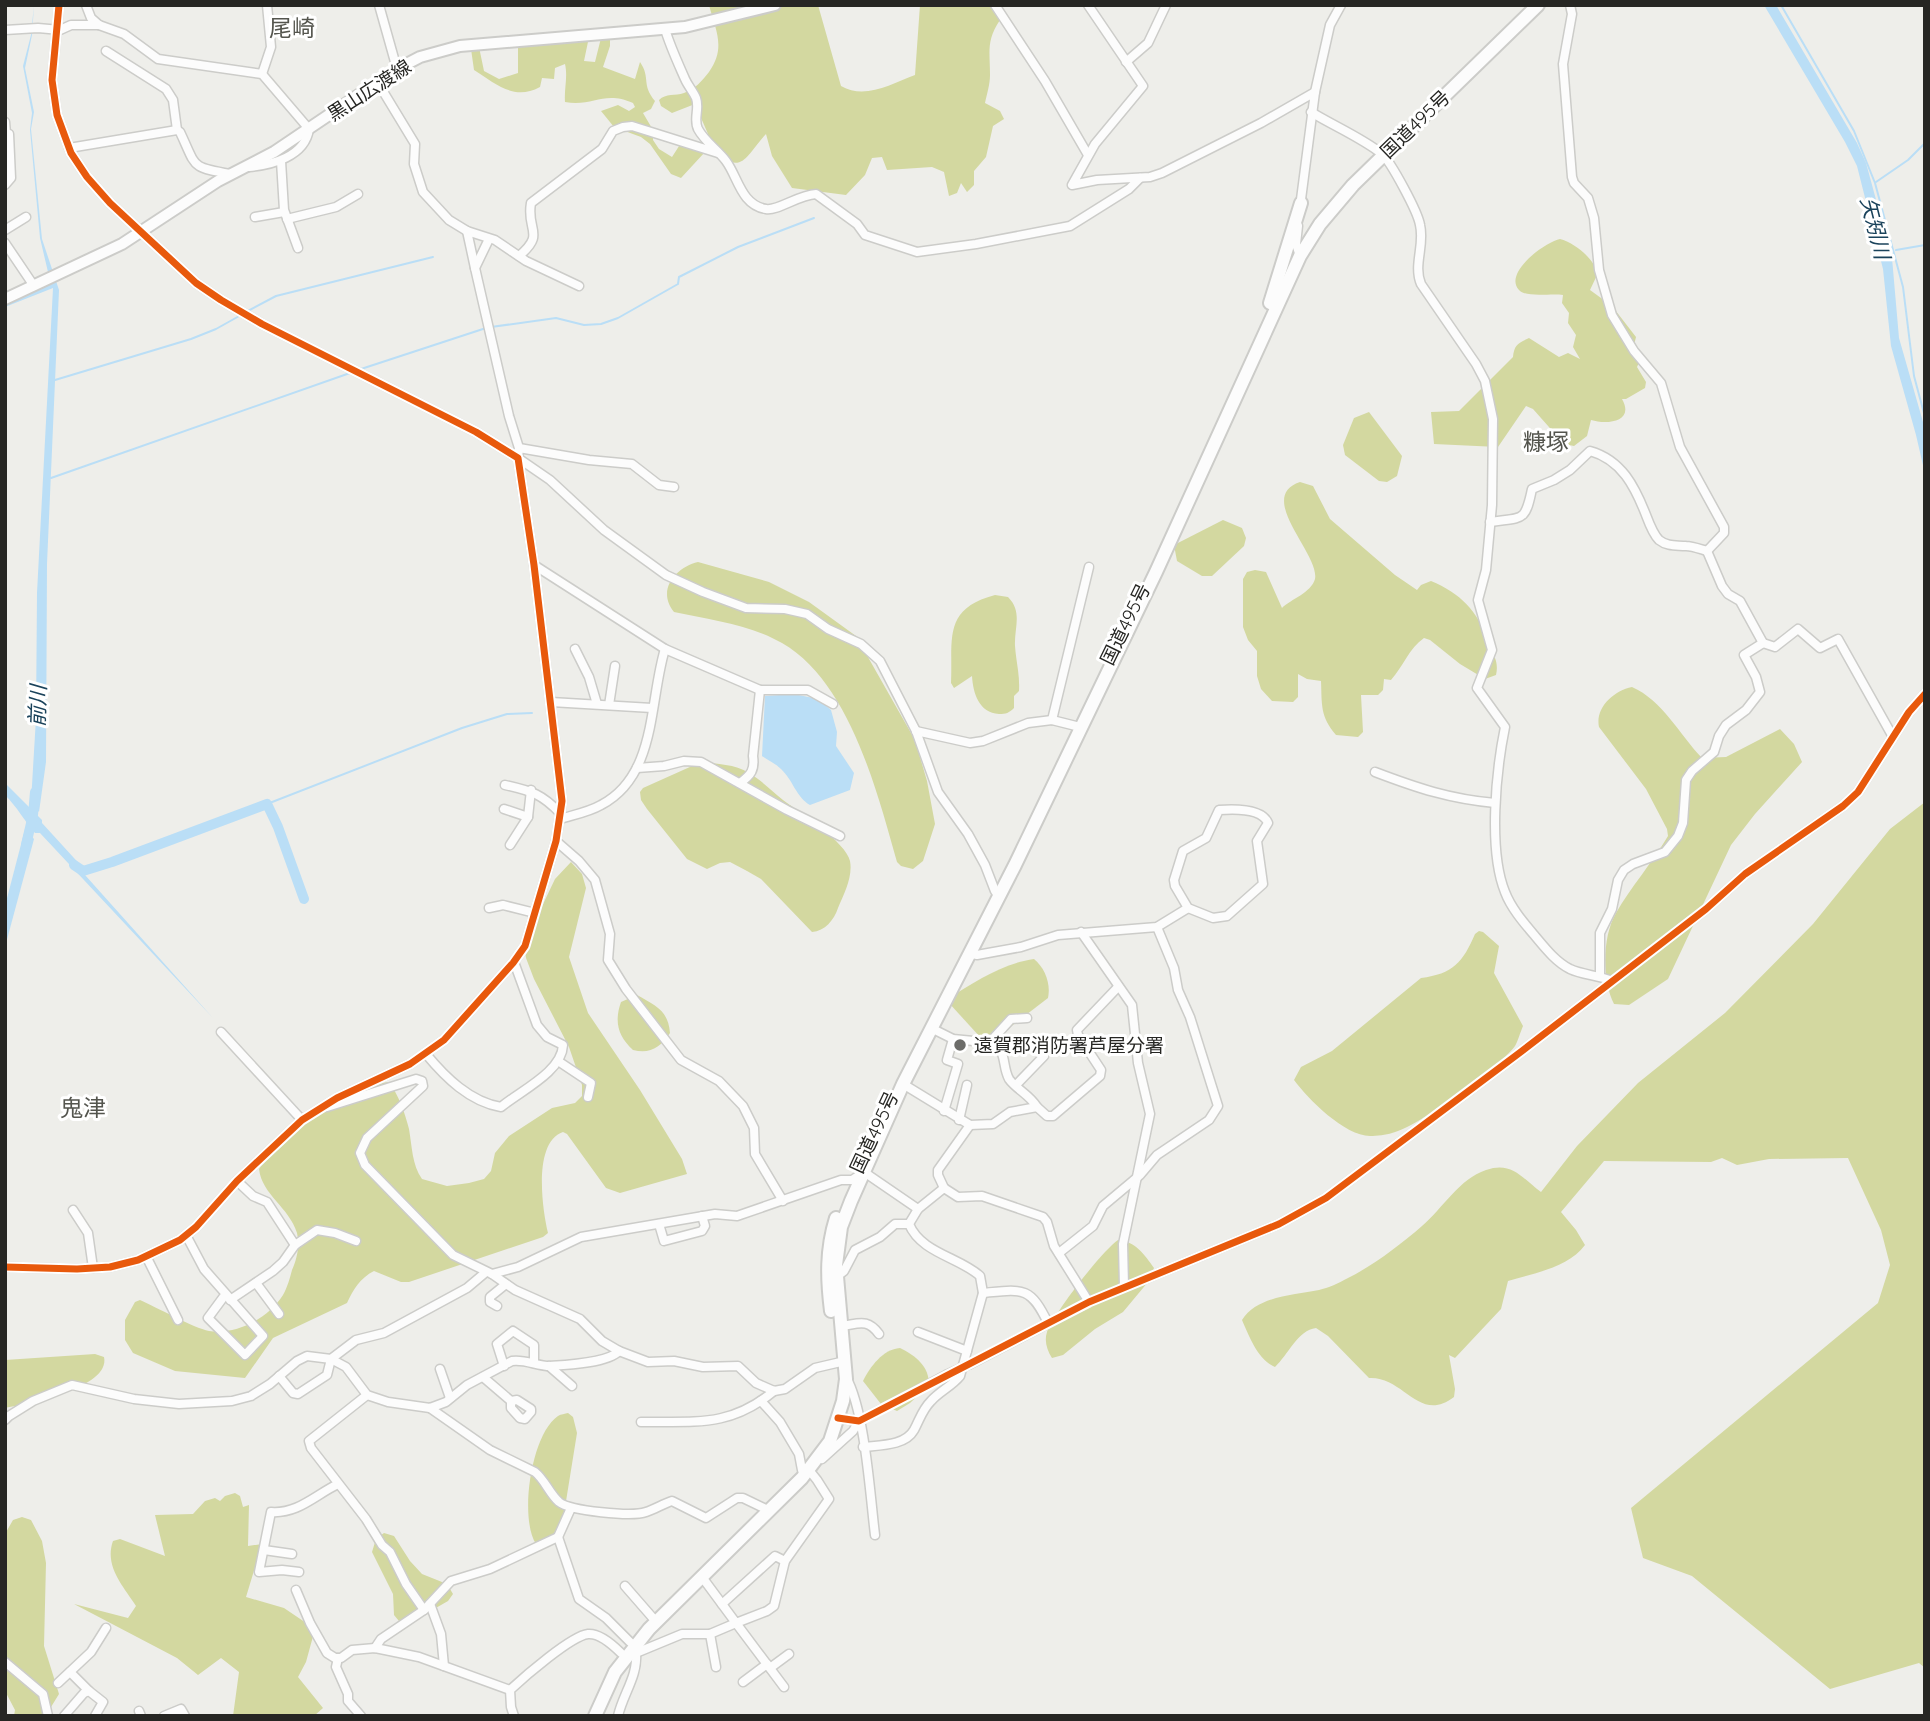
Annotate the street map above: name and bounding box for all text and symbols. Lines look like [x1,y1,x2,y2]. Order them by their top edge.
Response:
district label: 尾崎 [269,13,315,42]
street label: 黒山広渡線 [323,54,415,126]
street label: 国道495号 [1375,85,1455,163]
water label: 矢矧川 [1856,194,1897,263]
district label: 糠塚 [1523,427,1569,456]
street label: 国道495号 [1095,579,1155,669]
water label: 前川 [23,683,51,727]
place label: 遠賀郡消防署芦屋分署 [974,1033,1164,1057]
marker: 遠賀郡消防署芦屋分署 [952,1037,968,1053]
street label: 国道495号 [845,1087,903,1177]
district label: 鬼津 [60,1093,106,1122]

